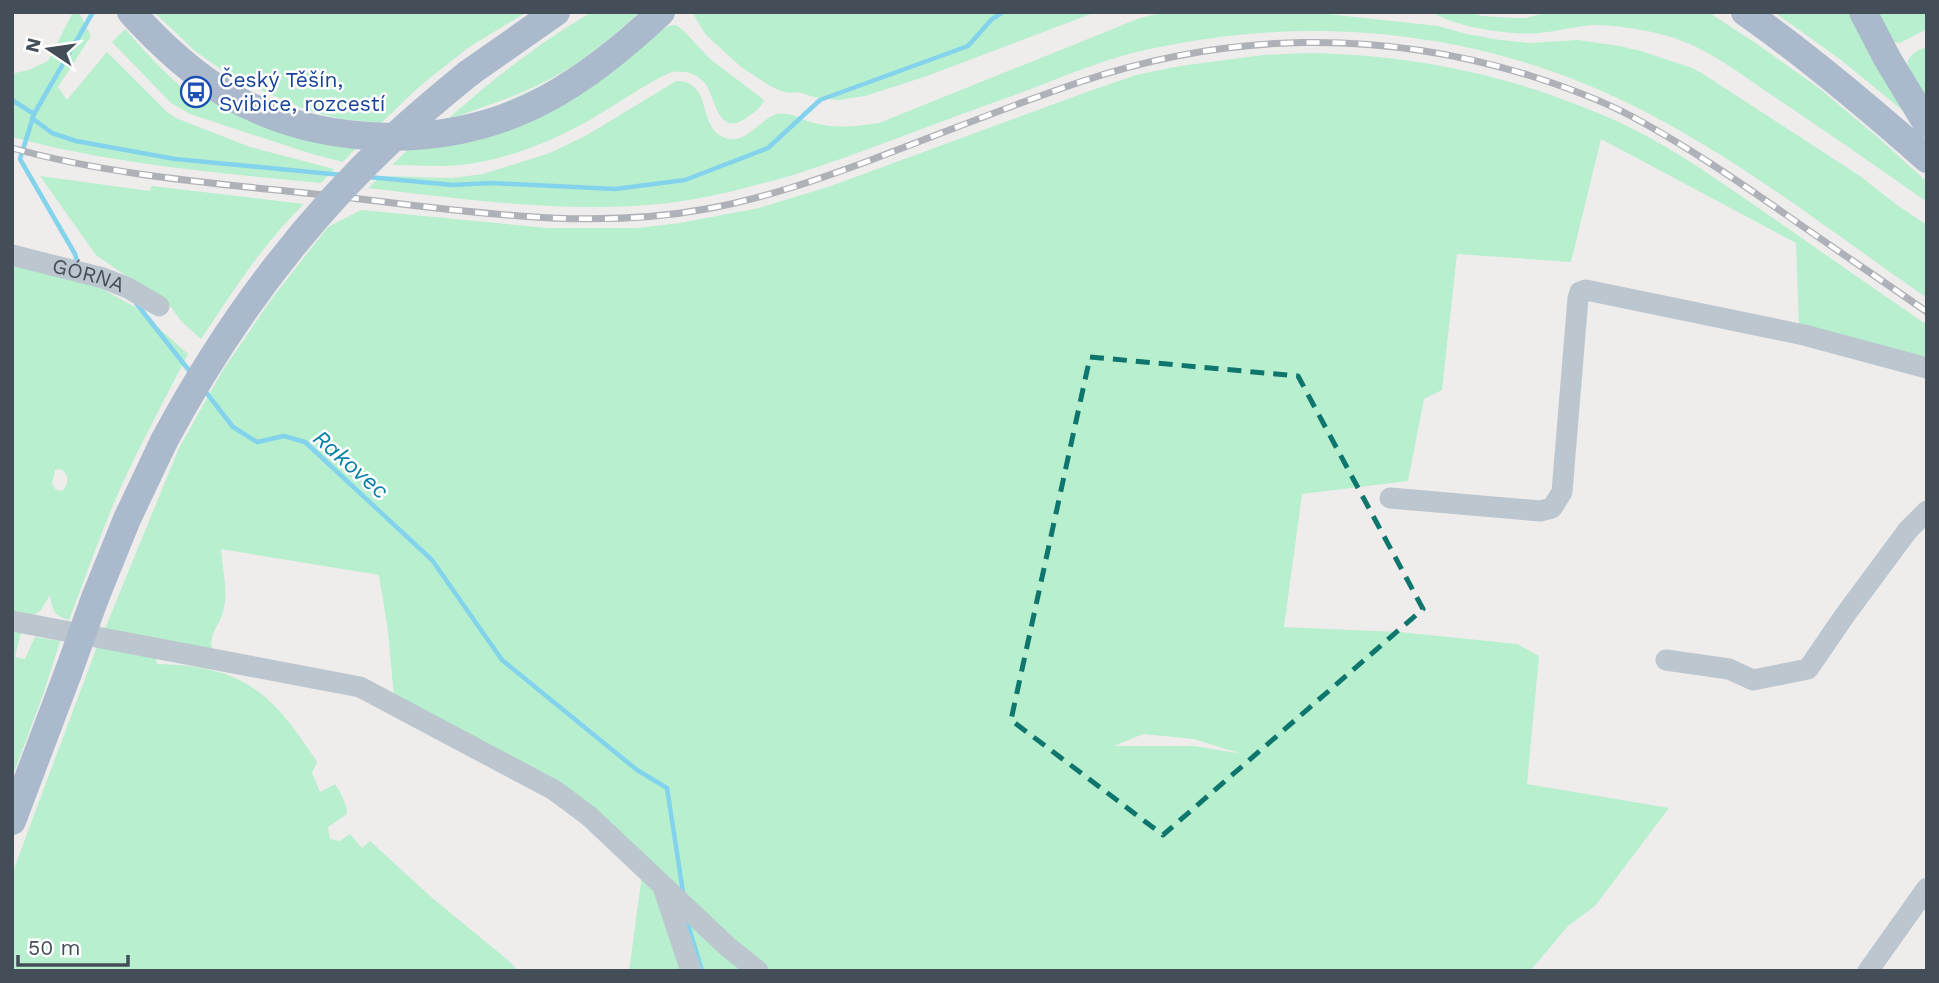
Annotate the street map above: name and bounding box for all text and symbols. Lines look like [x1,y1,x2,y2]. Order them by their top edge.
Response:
north arrow [14,14,84,84]
text: N [20,36,46,55]
place label: Český Těšín, Svibice, rozcestí [219,67,386,116]
bus stop icon: Český Těšín, Svibice, rozcestí [179,75,213,109]
street label: GÓRNA [50,253,129,297]
water label: Rakovec [308,424,394,505]
scale bar [18,923,128,967]
text: 50 m [28,935,80,960]

